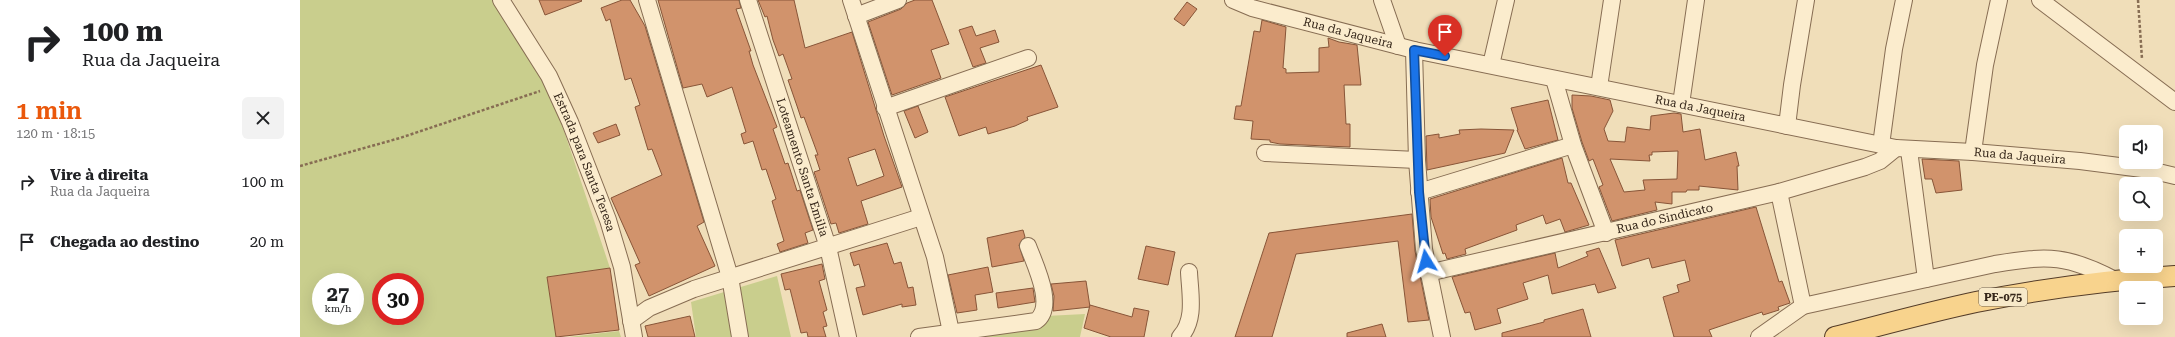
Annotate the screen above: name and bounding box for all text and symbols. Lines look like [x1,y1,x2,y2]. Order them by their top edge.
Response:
text: 100 m [82,15,163,48]
street label: Rua da Jaqueira [1302,15,1395,51]
pin [1428,15,1462,56]
icon: right [16,16,68,68]
icon: arrive [1434,21,1456,43]
text: Rua da Jaqueira [82,49,220,70]
street label: Estrada para Santa Teresa [551,90,618,234]
street label: Rua da Jaqueira [1654,92,1747,124]
street label: Loteamento Santa Emilia [773,96,831,239]
text: 1 min [16,97,82,125]
button: close [242,97,284,139]
map controls [2119,125,2163,325]
button: sound [2119,125,2163,169]
text: 120 m · 18:15 [16,126,95,141]
street label: Rua da Jaqueira [1973,145,2067,167]
text: Vire à direita [50,166,148,184]
icon: right [16,171,38,193]
text: 100 m [241,173,284,191]
button: search [2119,177,2163,221]
text: Rua da Jaqueira [50,184,150,199]
street label: Rua do Sindicato [1615,200,1714,236]
button: + [2119,229,2163,273]
icon: arrive [16,231,38,253]
text: Chegada ao destino [50,233,199,251]
text: 20 m [250,233,284,251]
position arrow [1405,240,1447,282]
speed limit sign: 30 [372,273,424,325]
button: − [2119,281,2163,325]
text: 27 [327,282,349,306]
road number: PE-075 [1979,288,2027,306]
text: km/h [325,303,351,314]

